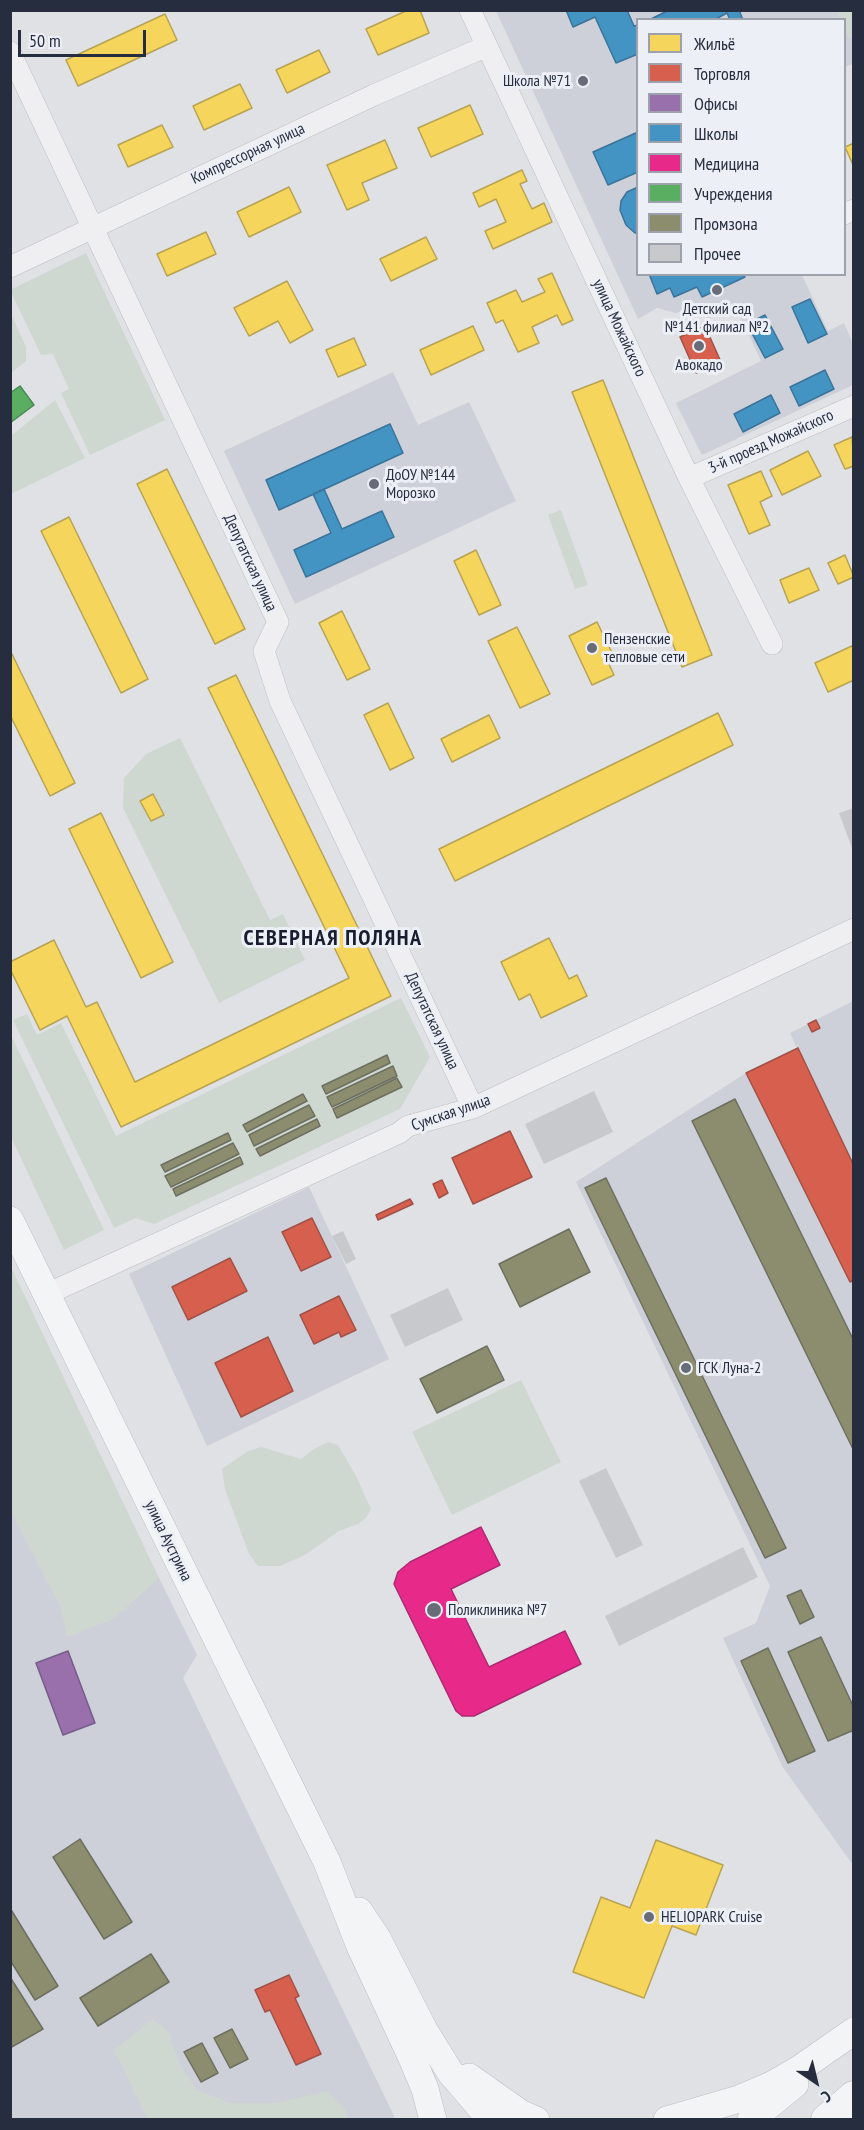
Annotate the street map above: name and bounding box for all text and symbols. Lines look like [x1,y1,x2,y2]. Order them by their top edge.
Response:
scale bar [21,18,148,56]
legend [636,18,846,276]
text: 50 m [29,29,61,52]
text: Жильё [694,32,735,55]
text: Торговля [694,62,750,85]
place label: Школа №71 [503,71,571,91]
marker: Школа №71 [576,74,590,88]
text: Офисы [694,92,738,115]
street label: Компрессорная улица [188,119,308,189]
text: Школы [694,122,738,145]
text: Медицина [694,152,759,175]
text: Учреждения [694,182,772,205]
text: Промзона [694,212,758,235]
text: Прочее [694,242,741,265]
street label: улица Можайского [588,276,650,380]
marker: Детский сад №141 филиал №2 [710,283,724,297]
place label: Детский сад №141 филиал №2 [665,299,769,337]
marker: Авокадо [692,339,706,353]
place label: Авокадо [675,355,723,375]
street label: 3-й проезд Можайского [706,406,836,478]
place label: ДоОУ №144 Морозко [386,465,455,503]
marker: ДоОУ №144 Морозко [367,477,381,491]
street label: Депутатская улица [219,511,281,615]
place label: Пензенские тепловые сети [604,629,685,667]
marker: Пензенские тепловые сети [585,641,599,655]
district label: СЕВЕРНАЯ ПОЛЯНА [244,926,422,952]
street label: Депутатская улица [401,969,463,1073]
street label: Сумская улица [409,1091,493,1135]
place label: ГСК Луна-2 [698,1358,761,1378]
marker: ГСК Луна-2 [679,1361,693,1375]
street label: улица Аустрина [140,1498,196,1584]
place label: Поликлиника №7 [448,1600,547,1620]
marker: Поликлиника №7 [425,1601,443,1619]
place label: HELIOPARK Cruise [661,1907,762,1927]
marker: HELIOPARK Cruise [642,1910,656,1924]
north arrow [786,2052,846,2112]
text: С [818,2086,835,2107]

